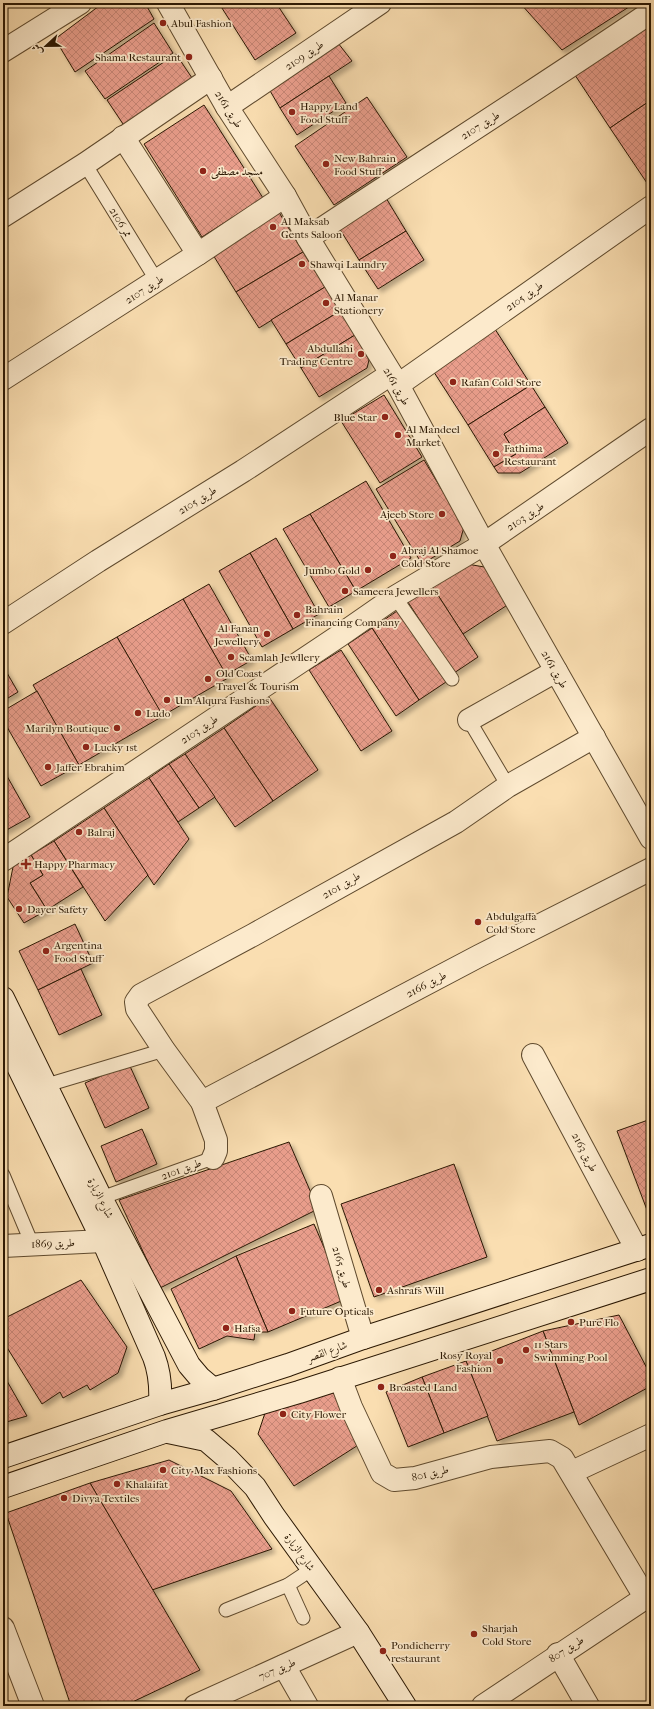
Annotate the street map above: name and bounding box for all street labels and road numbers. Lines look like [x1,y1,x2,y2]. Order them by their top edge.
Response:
street label: طريق 2109 [282,38,327,74]
street label: طريق 2161 [211,88,245,131]
street label: طريق 2107 [458,108,503,143]
street label: ممر 2106 [106,205,135,240]
street label: طريق 2107 [123,272,167,308]
street label: طريق 2105 [503,279,546,315]
street label: طريق 2161 [380,365,413,408]
street label: طريق 2105 [176,484,219,518]
street label: طريق 2103 [504,499,547,535]
street label: طريق 2161 [538,648,571,691]
street label: طريق 2103 [178,712,221,748]
street label: طريق 2101 [320,869,363,902]
street label: طريق 2166 [404,968,449,1001]
street label: طريق 2163 [568,1130,600,1175]
street label: طريق 2101 [159,1156,203,1184]
street label: شارع الزبارة [82,1176,116,1222]
street label: طريق 1869 [31,1236,75,1252]
street label: طريق 2165 [328,1245,354,1290]
street label: شارع القصر [304,1338,350,1368]
street label: طريق 801 [410,1463,450,1485]
street label: شارع الزبارة [279,1531,318,1575]
street label: طريق 807 [546,1633,587,1666]
street label: طريق 707 [257,1656,298,1684]

